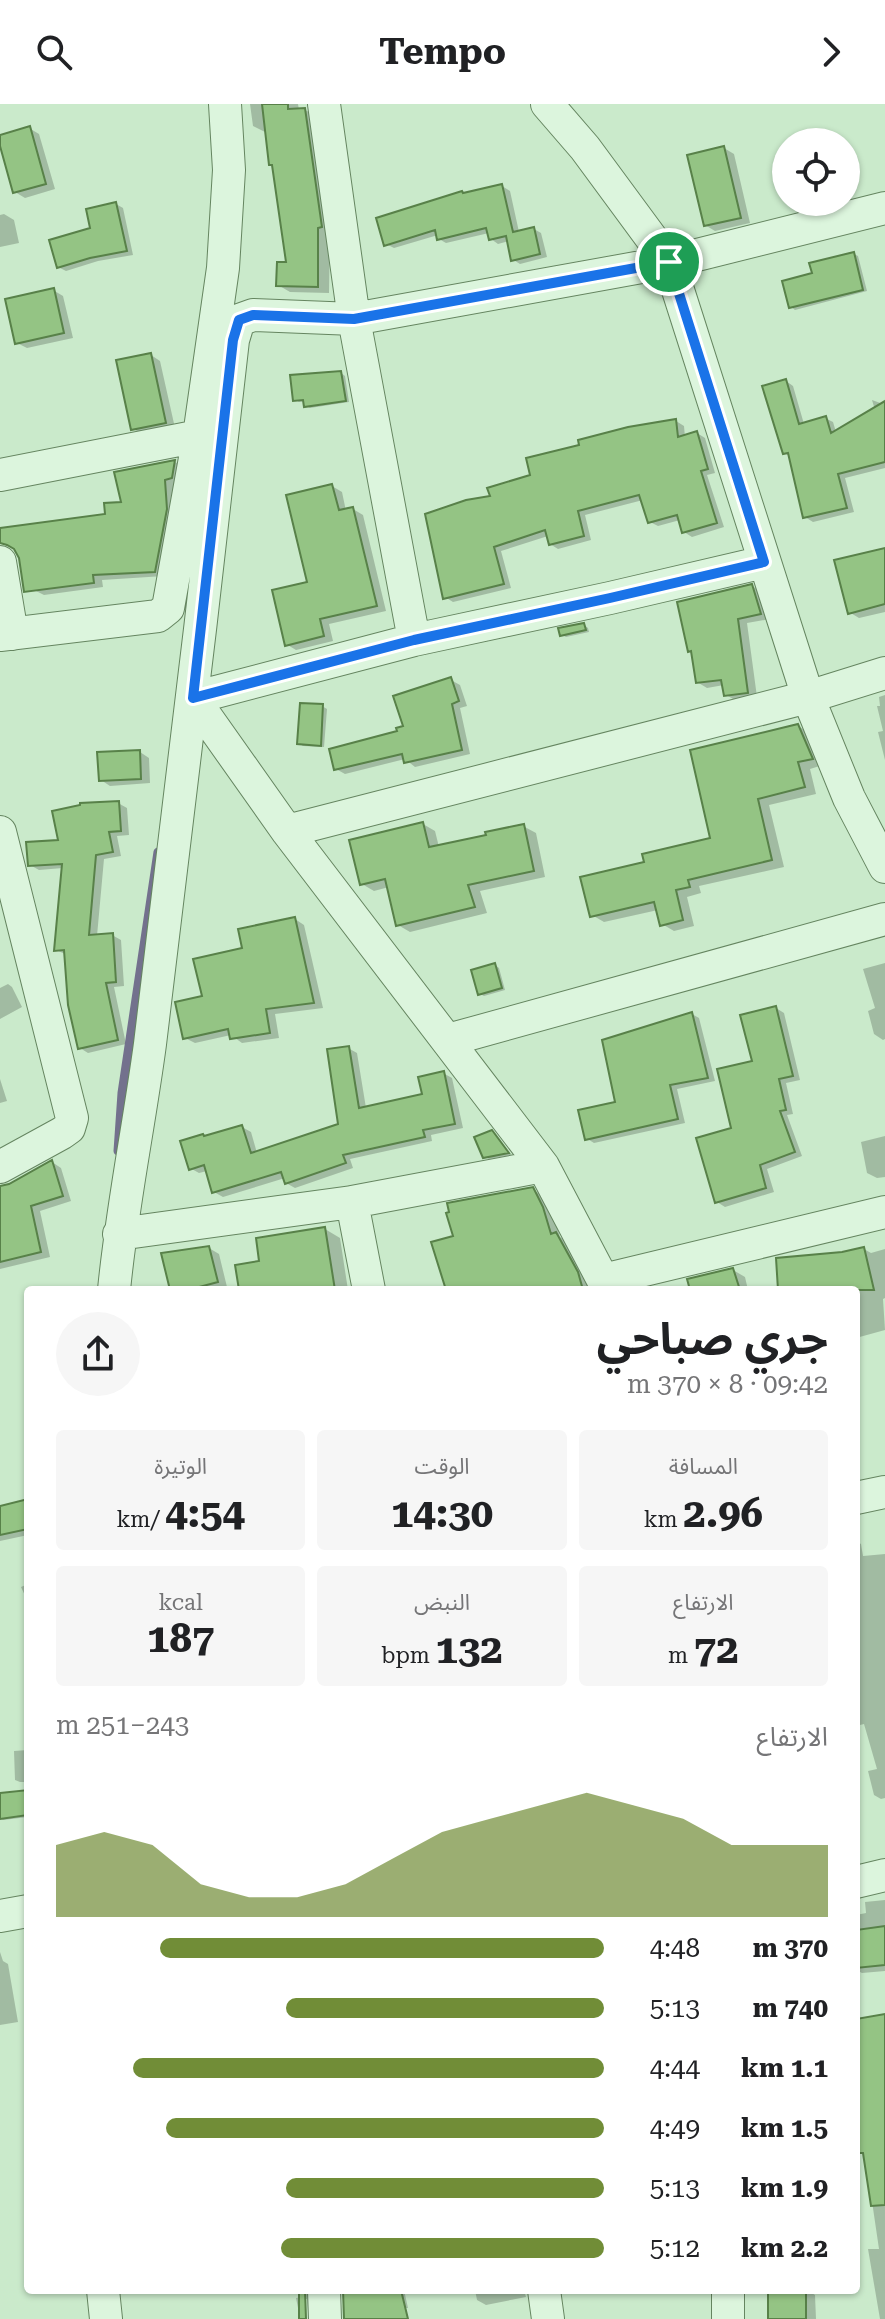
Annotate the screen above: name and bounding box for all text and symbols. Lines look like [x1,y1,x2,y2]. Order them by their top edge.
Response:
icon: search [32,30,76,74]
icon: forward [809,30,853,74]
text: Tempo [379,31,506,73]
map controls [772,128,860,216]
button: locate [772,128,860,216]
pin [635,228,703,296]
icon: arrive [647,240,691,284]
button: share [56,1312,140,1396]
text: جري صباحي [597,1313,828,1365]
text: 09:42 · 8 × 370 m [627,1369,828,1399]
text: الوتيرة [154,1454,207,1479]
text: الوقت [414,1454,470,1479]
text: المسافة [669,1454,738,1479]
text: 4:54 [165,1490,245,1537]
text: 14:30 [391,1490,493,1537]
text: 2.96 [683,1490,763,1537]
text: /km [116,1507,165,1532]
text: km [644,1507,683,1532]
text: kcal [159,1590,203,1615]
text: النبض [414,1590,470,1615]
text: الارتفاع [673,1590,734,1615]
text: 187 [147,1615,214,1662]
text: 132 [436,1626,503,1673]
text: 72 [694,1626,739,1673]
text: bpm [381,1643,436,1668]
text: m [668,1643,694,1668]
text: 243–251 m [56,1710,189,1740]
text: الارتفاع [757,1722,828,1752]
text: 4:48 [650,1933,700,1963]
text: 370 m [753,1933,828,1963]
text: 5:13 [650,1993,700,2023]
text: 740 m [753,1993,828,2023]
text: 4:44 [650,2053,700,2083]
text: 1.1 km [741,2053,828,2083]
text: 4:49 [650,2113,700,2143]
text: 1.5 km [741,2113,828,2143]
text: 5:13 [650,2173,700,2203]
text: 1.9 km [741,2173,828,2203]
text: 5:12 [650,2233,700,2263]
text: 2.2 km [741,2233,828,2263]

